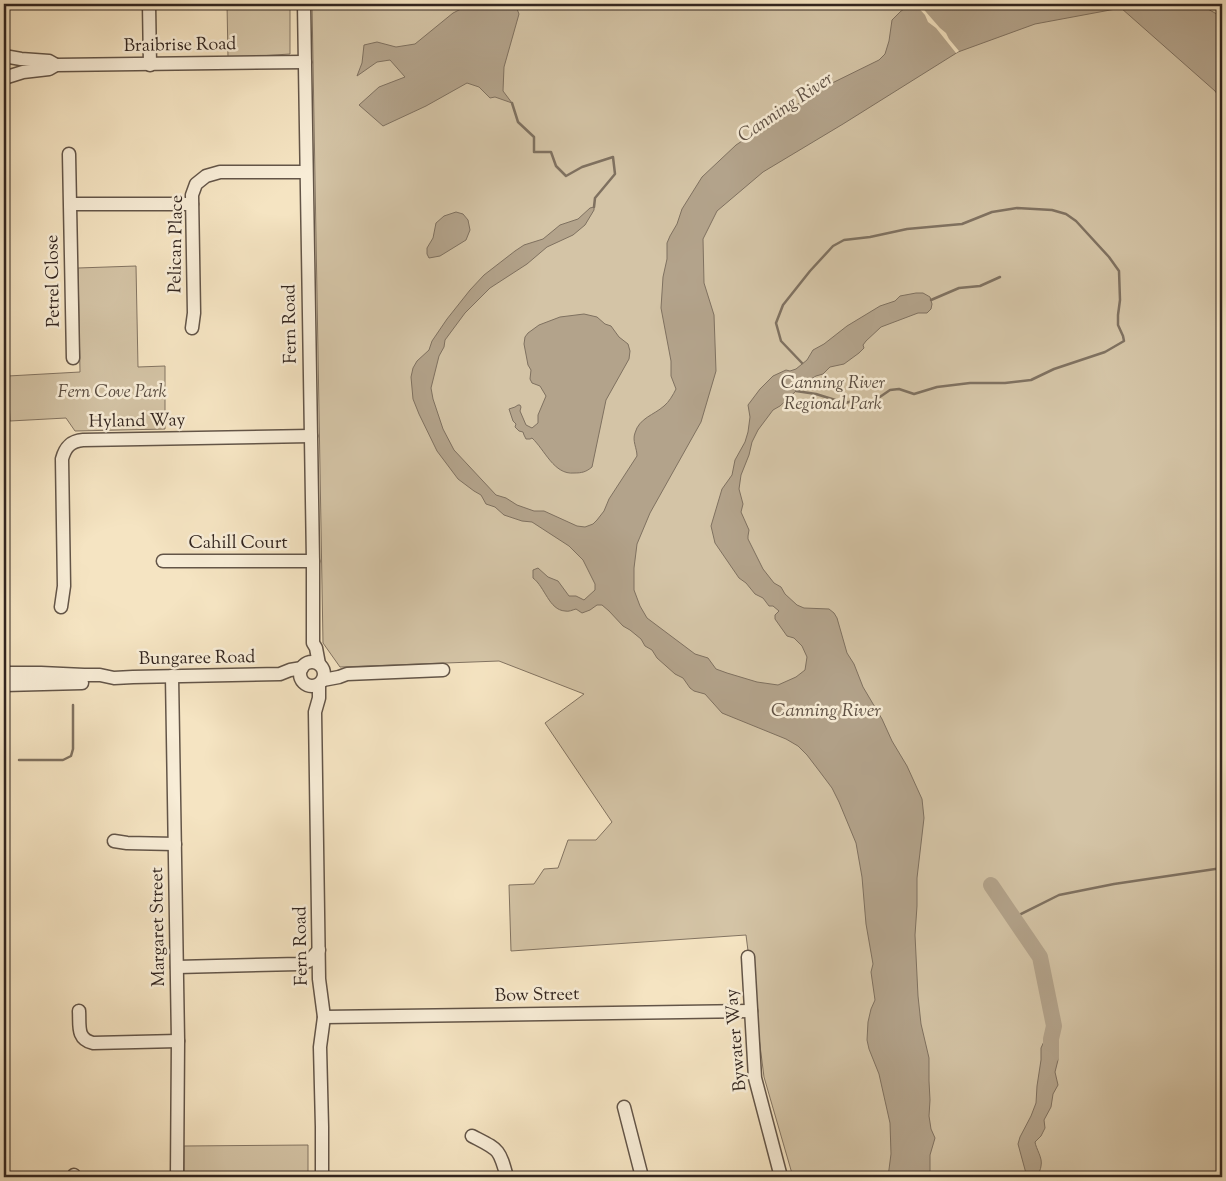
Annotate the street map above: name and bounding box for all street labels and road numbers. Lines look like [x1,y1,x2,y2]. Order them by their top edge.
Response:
street label: Braibrise Road [123,32,237,60]
street label: Pelican Place [163,195,191,293]
street label: Petrel Close [40,235,68,327]
street label: Fern Road [277,284,305,364]
street label: Hyland Way [88,408,186,436]
street label: Cahill Court [188,531,288,557]
street label: Bungaree Road [138,645,256,673]
street label: Margaret Street [145,867,173,987]
street label: Fern Road [288,906,316,986]
street label: Bow Street [495,982,579,1010]
street label: Bywater Way [720,988,754,1092]

